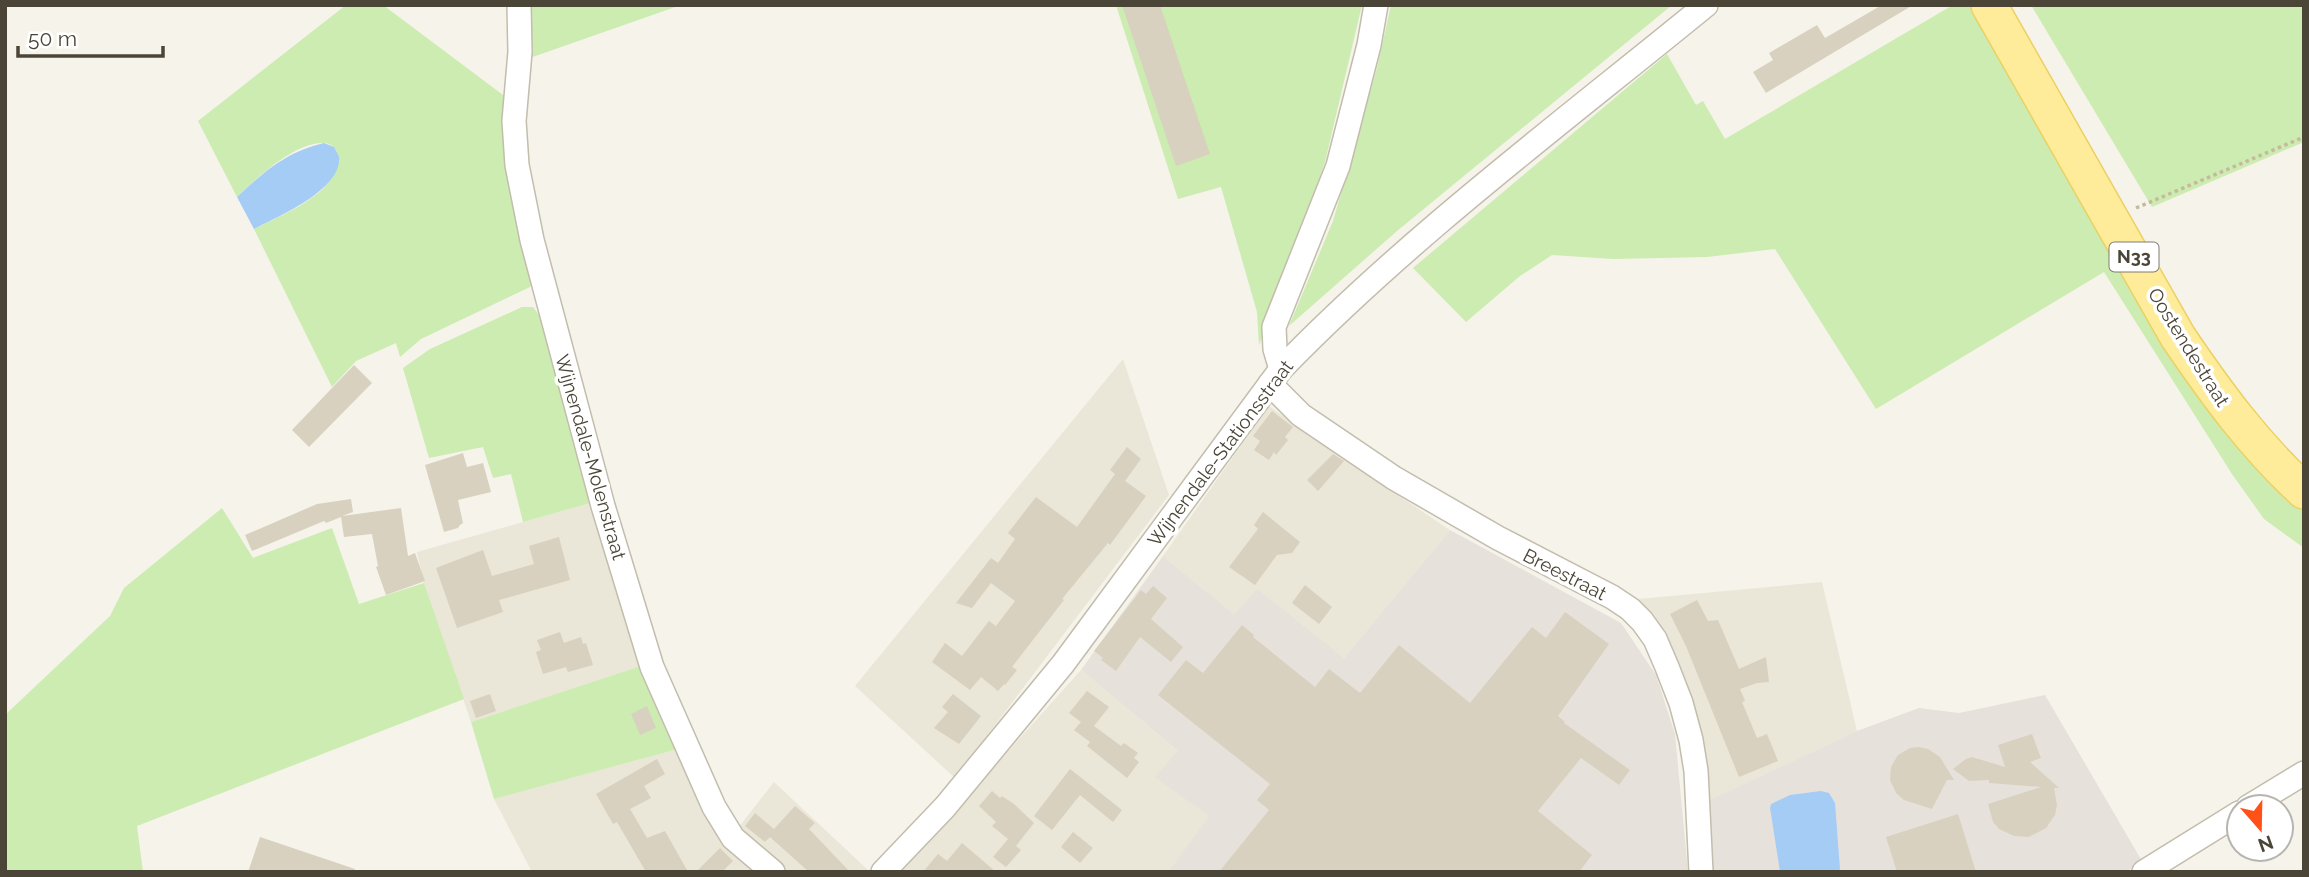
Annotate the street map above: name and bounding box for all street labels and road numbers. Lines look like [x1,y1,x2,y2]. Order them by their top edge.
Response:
road number: N33 [2110,243,2158,272]
street label: Oostendestraat [2144,284,2235,411]
street label: Wijnendale-Molenstraat [551,352,631,563]
street label: Wijnendale-Stationsstraat [1143,355,1298,550]
street label: Breestraat [1520,544,1611,605]

